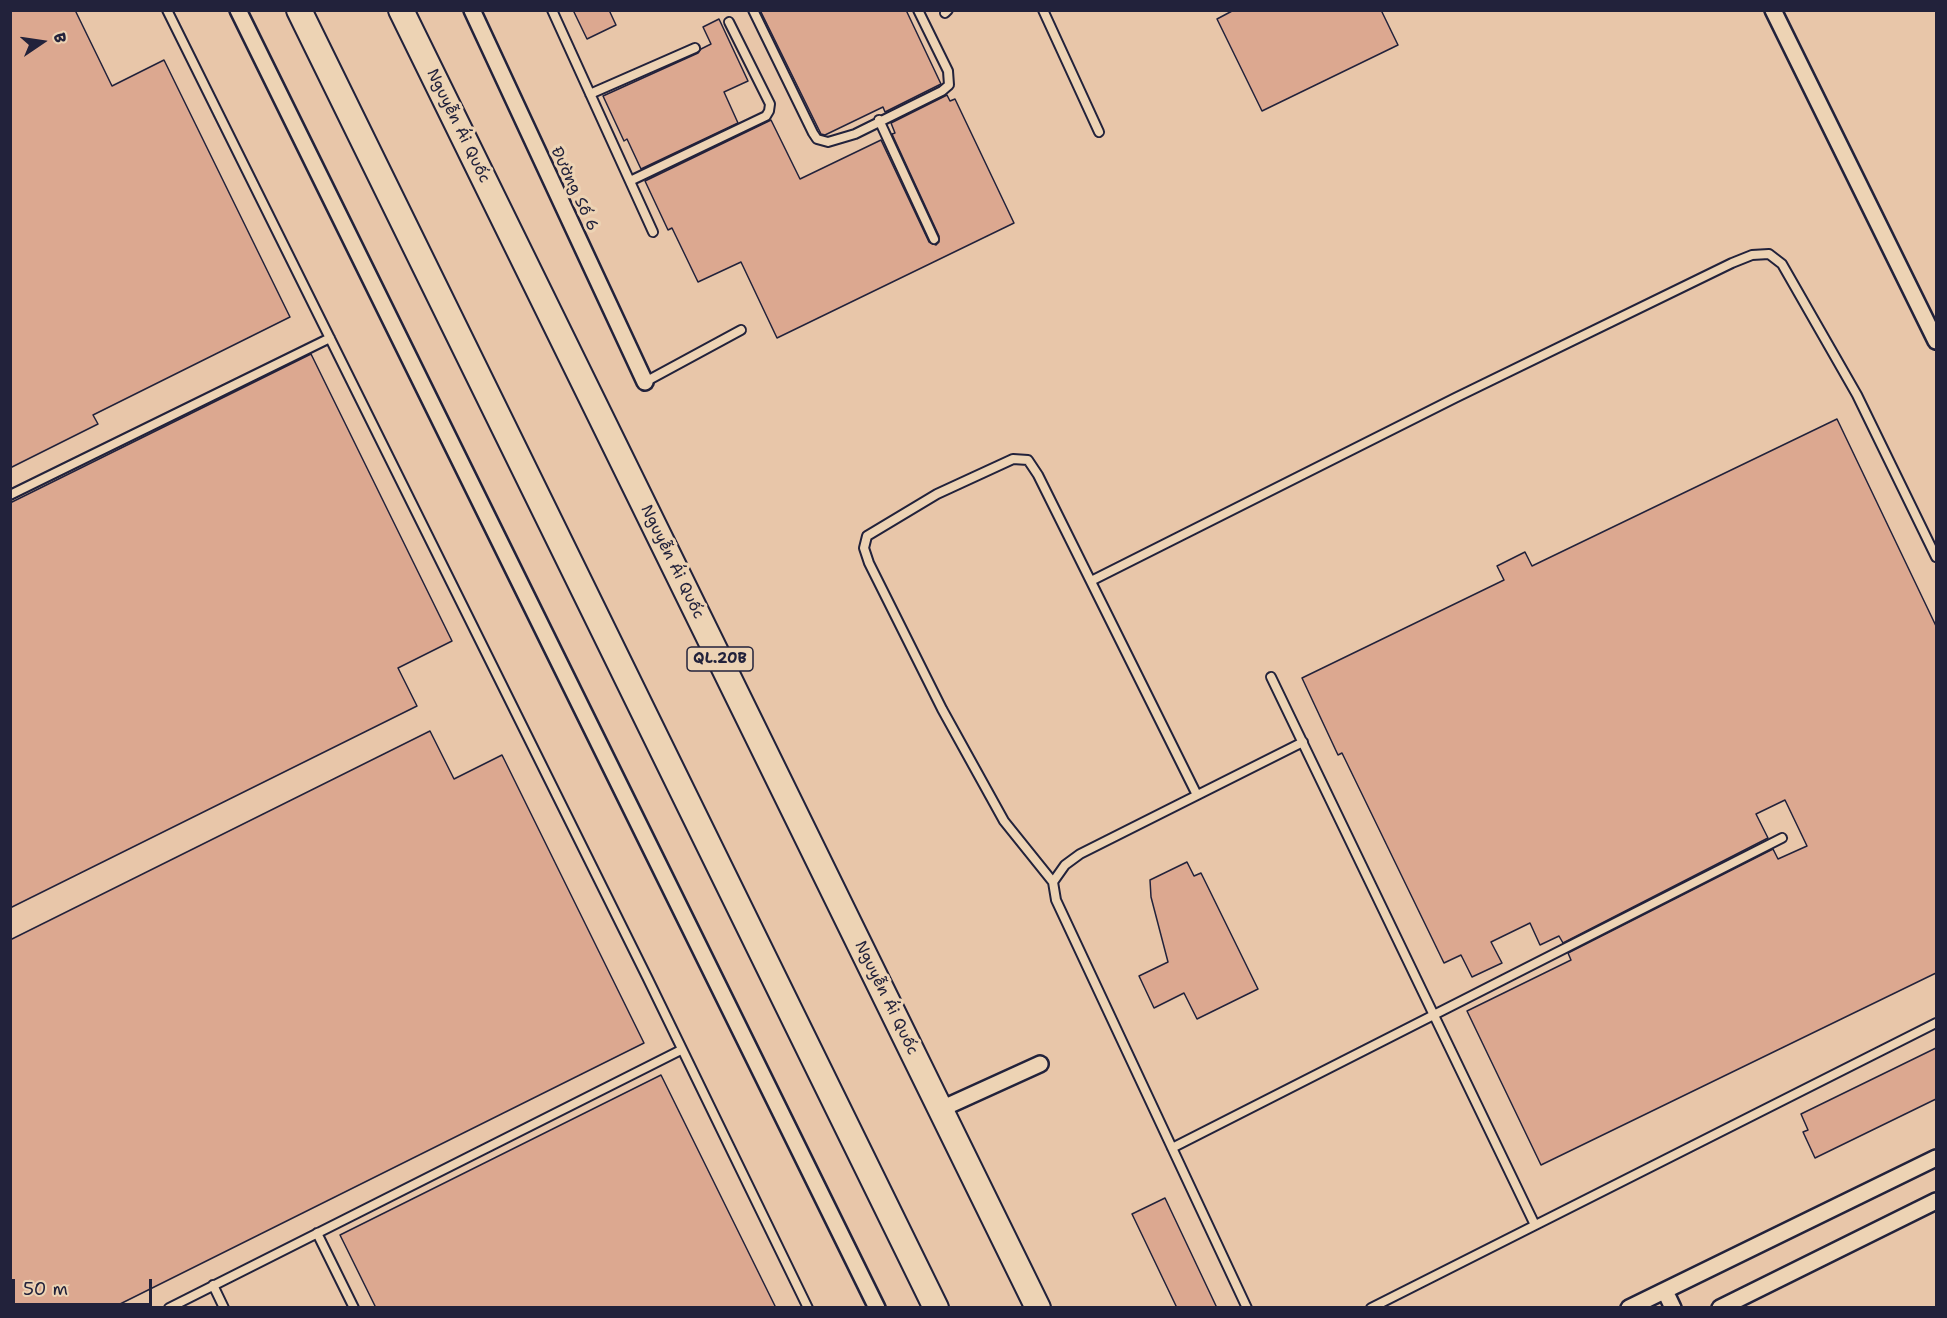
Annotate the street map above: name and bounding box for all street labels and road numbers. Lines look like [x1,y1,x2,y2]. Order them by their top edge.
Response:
street label: Nguyễn Ái Quốc [422,66,494,186]
street label: Đường Số 6 [546,144,602,234]
street label: Nguyễn Ái Quốc [636,502,708,622]
road number: QL.20B [687,647,753,671]
street label: Nguyễn Ái Quốc [850,938,922,1058]

